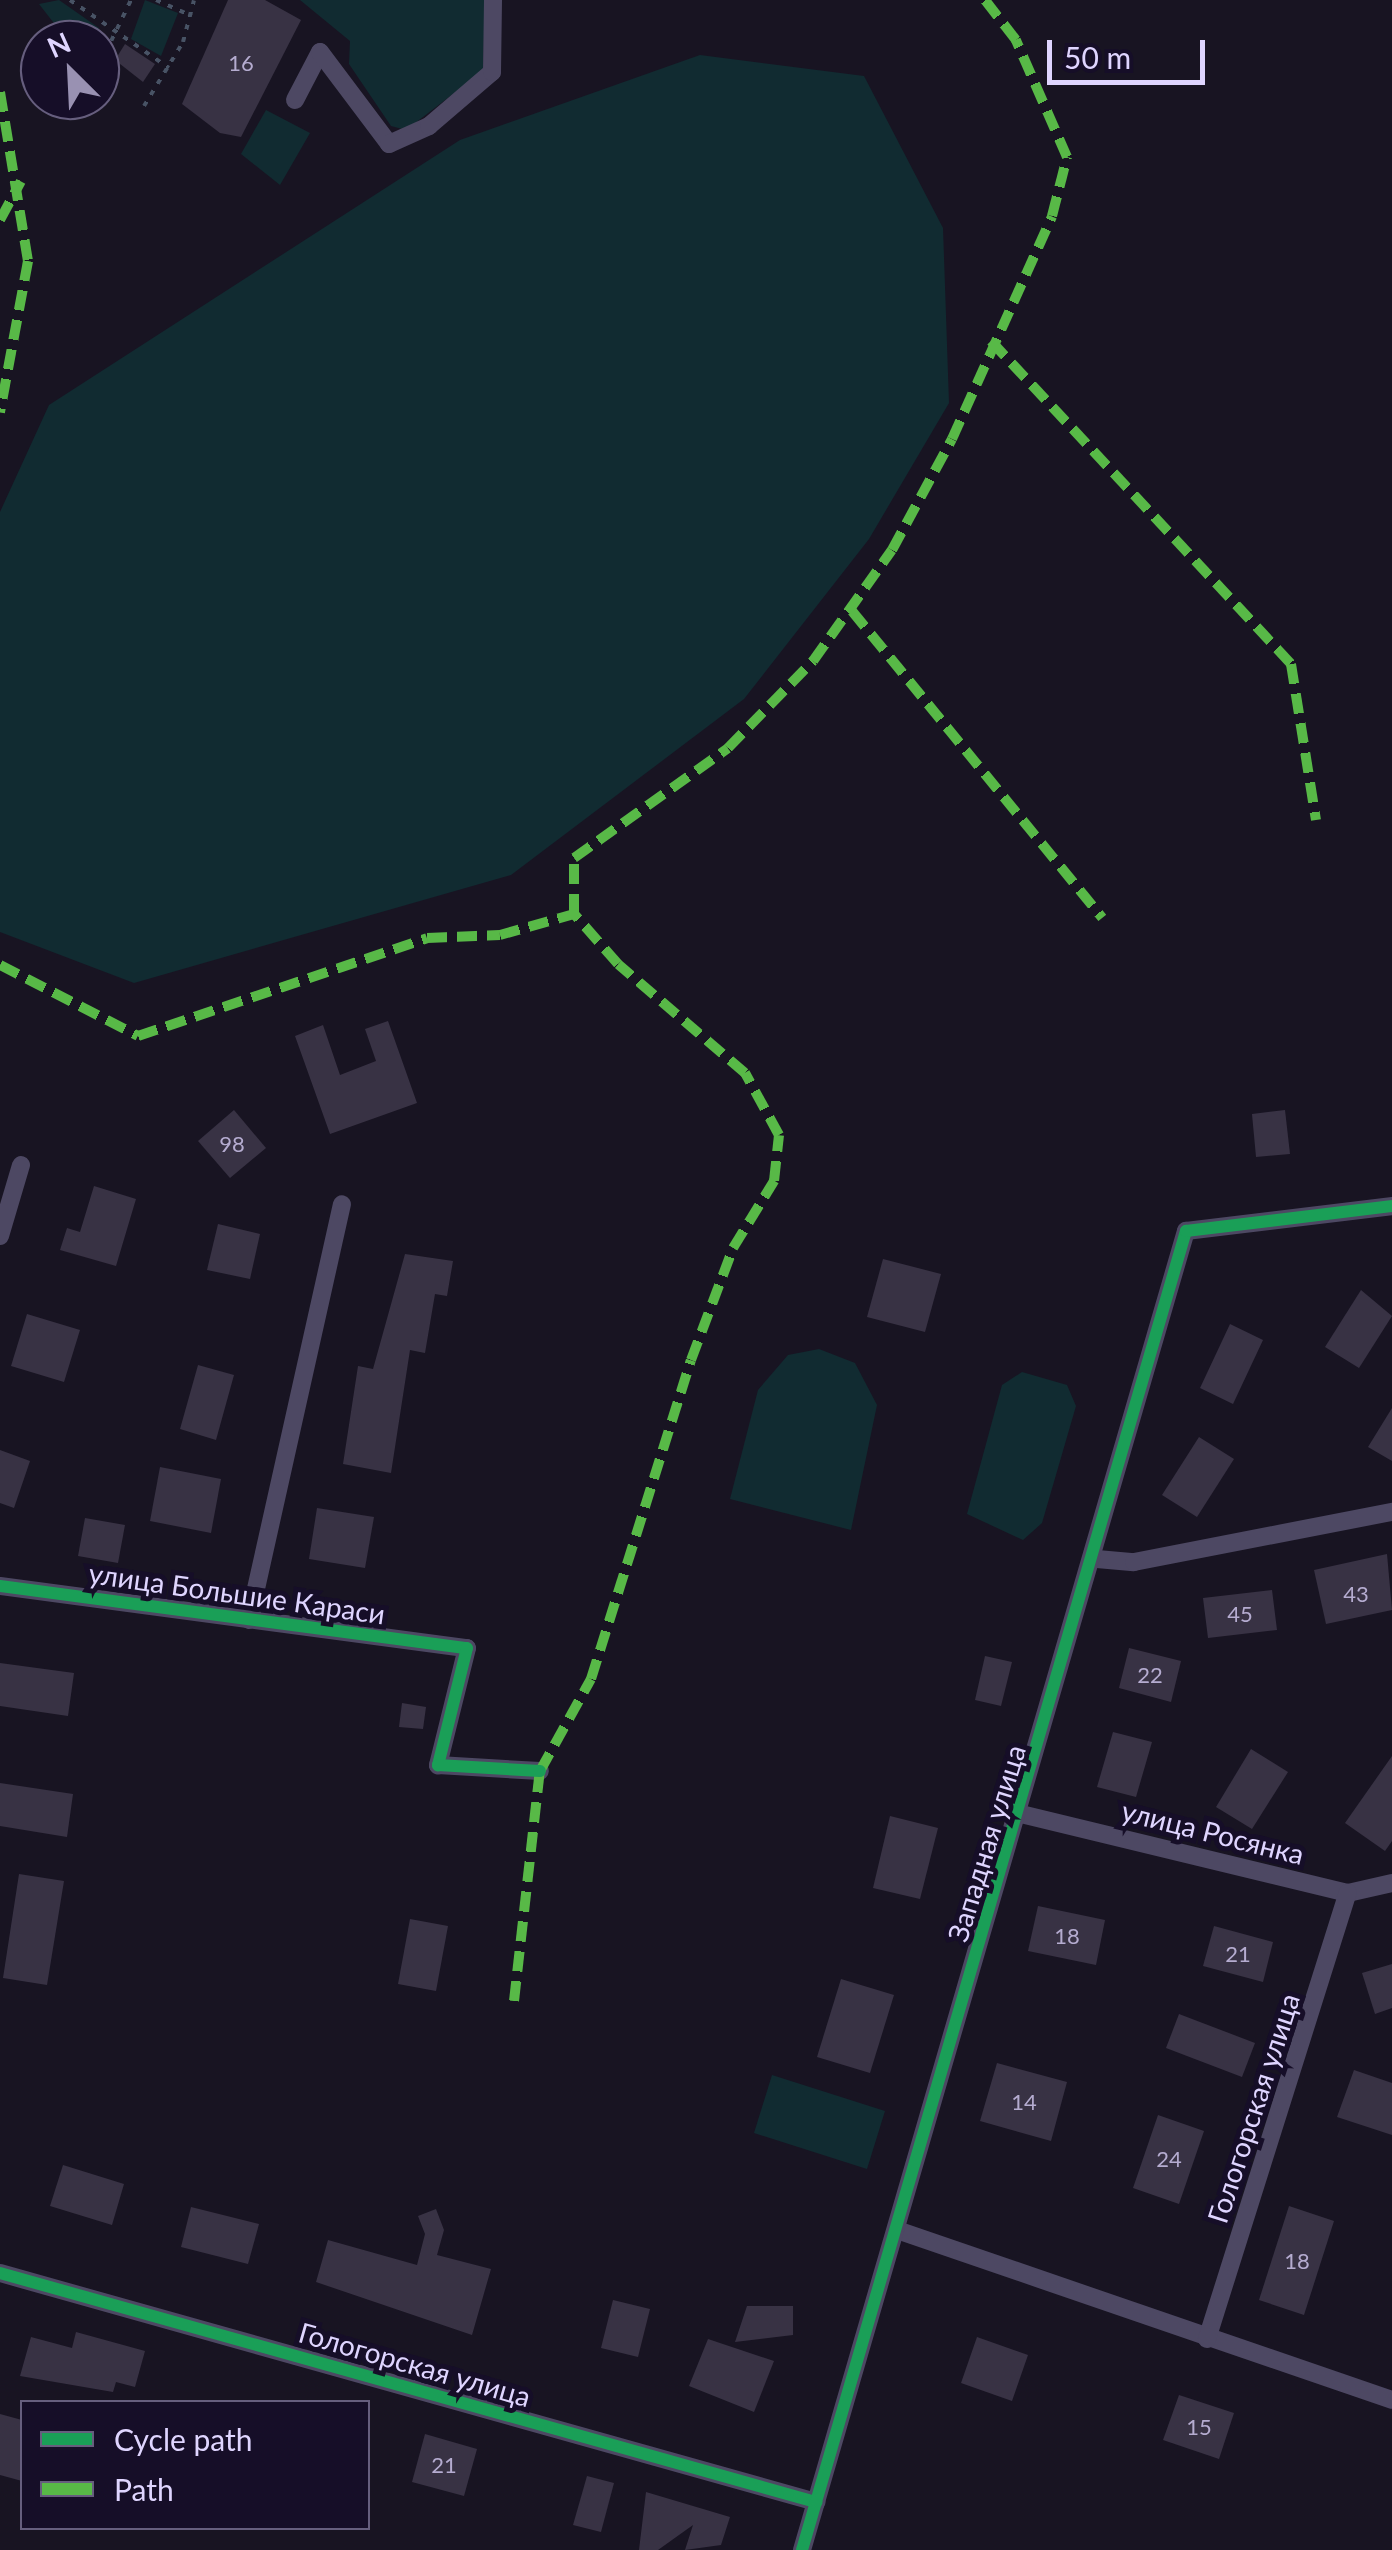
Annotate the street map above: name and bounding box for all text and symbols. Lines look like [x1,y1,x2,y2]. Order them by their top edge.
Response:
north arrow [20,20,120,120]
scale bar [1052,20,1210,82]
text: N [42,25,75,64]
text: 50 m [1064,39,1131,75]
house number: 16 [228,50,254,76]
house number: 98 [219,1131,245,1157]
street label: улица Большие Караси [87,1556,387,1630]
house number: 43 [1343,1581,1369,1607]
house number: 45 [1227,1601,1253,1627]
house number: 22 [1137,1662,1163,1688]
street label: Западная улица [940,1741,1032,1945]
street label: улица Росянка [1118,1793,1308,1871]
house number: 18 [1054,1923,1080,1949]
house number: 21 [1225,1941,1251,1967]
street label: Гологорская улица [1200,1989,1306,2227]
house number: 14 [1011,2089,1037,2115]
house number: 24 [1156,2146,1182,2172]
house number: 18 [1284,2248,1310,2274]
street label: Гологорская улица [295,2315,535,2413]
legend [20,2400,370,2530]
house number: 15 [1186,2414,1212,2440]
text: Cycle path [114,2421,253,2457]
house number: 21 [431,2452,457,2478]
text: Path [114,2471,174,2507]

